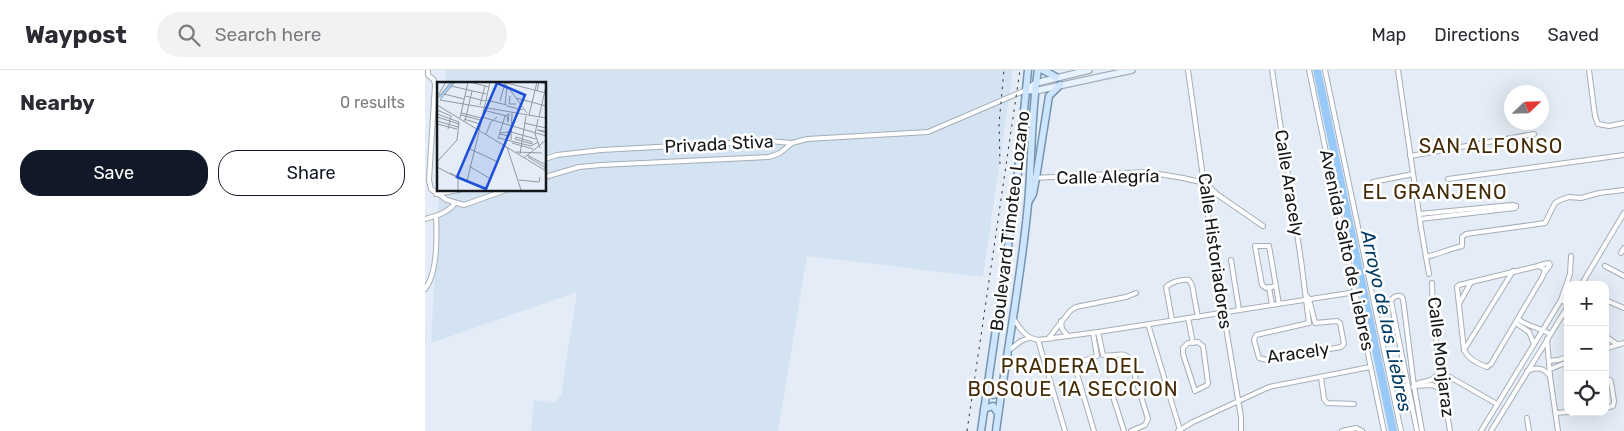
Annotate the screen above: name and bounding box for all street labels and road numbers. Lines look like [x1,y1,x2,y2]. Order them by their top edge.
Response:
street label: Boulevard Timoteo Lozano [986,110,1034,332]
street label: Calle Aracely [1270,128,1308,238]
street label: Privada Stiva [664,130,774,158]
street label: Avenida Salto de Liebres [1315,147,1379,353]
street label: Calle Alegría [1056,165,1160,189]
street label: Calle Historiadores [1193,172,1237,330]
street label: Calle Monjaraz [1423,296,1459,418]
street label: Aracely [1265,338,1331,368]

